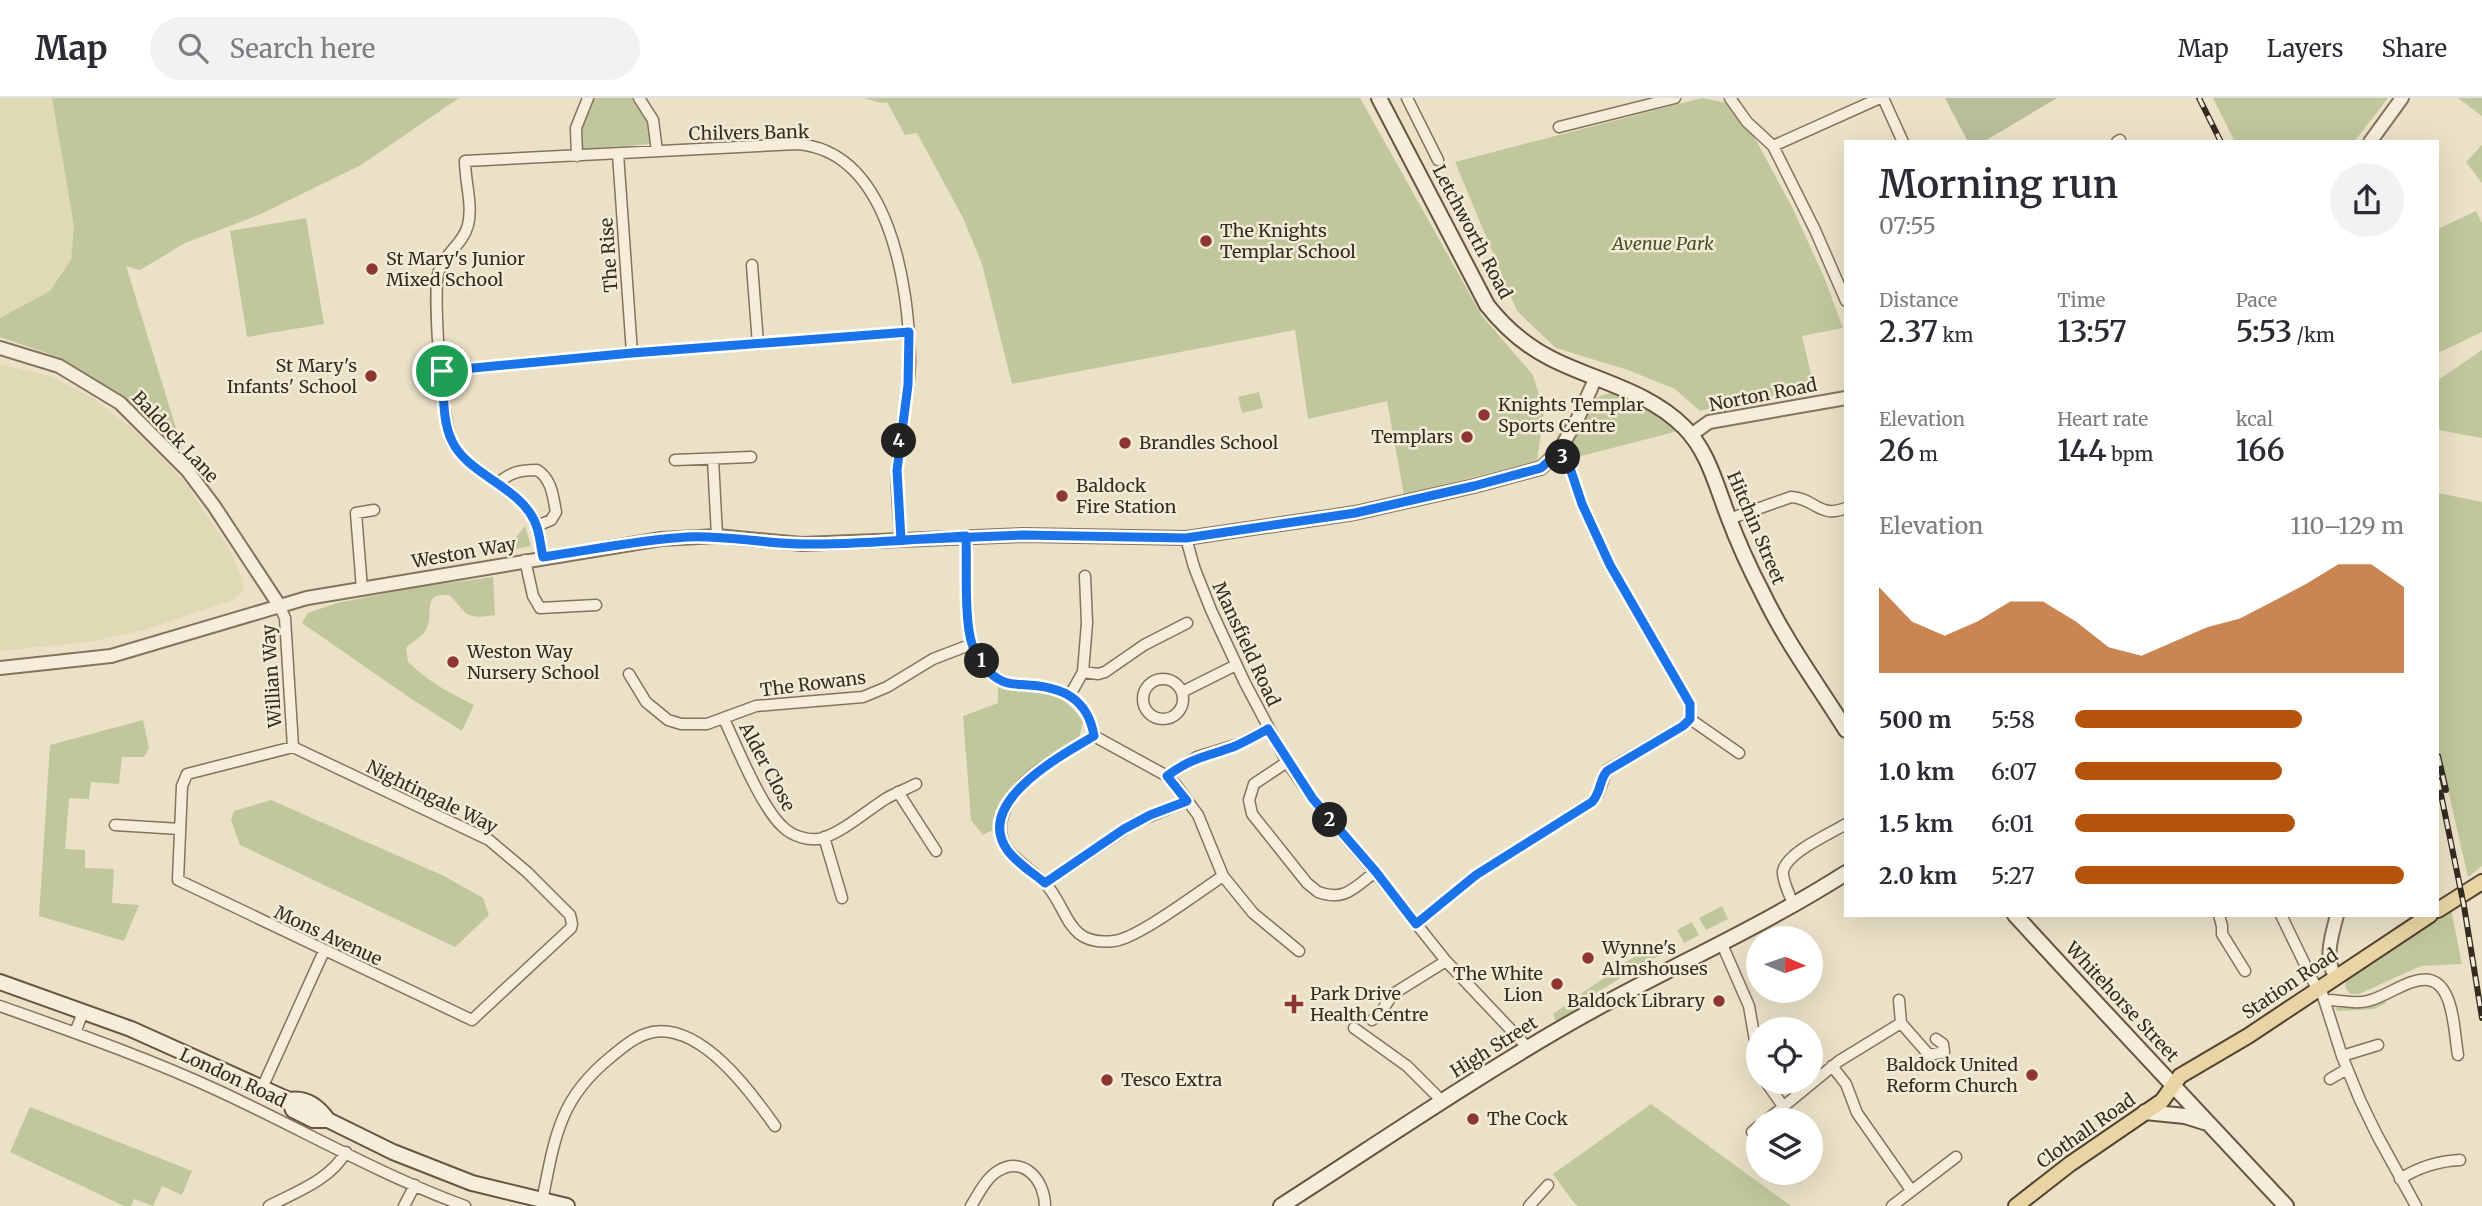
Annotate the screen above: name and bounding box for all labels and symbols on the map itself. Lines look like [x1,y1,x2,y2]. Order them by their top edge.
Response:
street label: Chilvers Bank [688,120,810,145]
street label: Letchworth Road [1427,161,1517,303]
street label: The Rise [594,217,623,293]
place label: The Knights Templar School [1220,219,1356,263]
park label: Avenue Park [1610,232,1714,255]
marker: The Knights Templar School [1198,233,1214,249]
place label: St Mary's Junior Mixed School [386,247,525,291]
marker: St Mary's Junior Mixed School [364,261,380,277]
pin [412,341,472,401]
place label: St Mary's Infants' School [227,354,357,398]
marker: St Mary's Infants' School [363,368,379,384]
street label: Norton Road [1707,373,1819,416]
street label: Baldock Lane [127,386,224,487]
place label: Knights Templar Sports Centre [1498,393,1644,437]
marker: Knights Templar Sports Centre [1476,407,1492,423]
pin: 4 [881,424,916,458]
place label: Templars [1371,425,1453,448]
marker: Templars [1459,429,1475,445]
place label: Brandles School [1139,431,1279,454]
marker: Brandles School [1117,435,1133,451]
pin: 3 [1546,440,1580,474]
street label: Hitchin Street [1722,468,1791,588]
place label: Baldock Fire Station [1076,474,1177,518]
marker: Baldock Fire Station [1054,488,1070,504]
street label: Weston Way [409,532,519,573]
street label: Mansfield Road [1208,578,1285,710]
street label: Willian Way [256,623,287,729]
place label: Weston Way Nursery School [466,640,600,684]
pin: 1 [964,644,1000,678]
marker: Weston Way Nursery School [445,654,461,670]
street label: The Rowans [759,666,867,701]
street label: Alder Close [734,718,800,815]
street label: Nightingale Way [363,755,502,839]
pin: 2 [1312,802,1348,838]
street label: Mons Avenue [271,901,386,971]
north arrow [1746,926,1824,1003]
place label: Wynne's Almshouses [1601,936,1708,980]
street label: Whitehorse Street [2060,936,2184,1066]
street label: Station Road [2237,943,2342,1024]
marker: Wynne's Almshouses [1580,950,1596,966]
place label: The White Lion [1453,962,1543,1006]
marker: The White Lion [1549,976,1565,992]
place label: Park Drive Health Centre [1310,982,1428,1026]
place label: Baldock Library [1567,989,1706,1012]
marker: Baldock Library [1711,993,1727,1009]
marker: Park Drive Health Centre [1284,994,1304,1014]
street label: High Street [1446,1011,1542,1082]
street label: London Road [176,1043,290,1112]
place label: Baldock United Reform Church [1886,1053,2018,1097]
marker: Baldock United Reform Church [2024,1067,2040,1083]
place label: Tesco Extra [1121,1068,1222,1091]
marker: Tesco Extra [1099,1072,1115,1088]
street label: Clothall Road [2032,1088,2140,1173]
place label: The Cock [1487,1107,1569,1130]
marker: The Cock [1465,1111,1481,1127]

